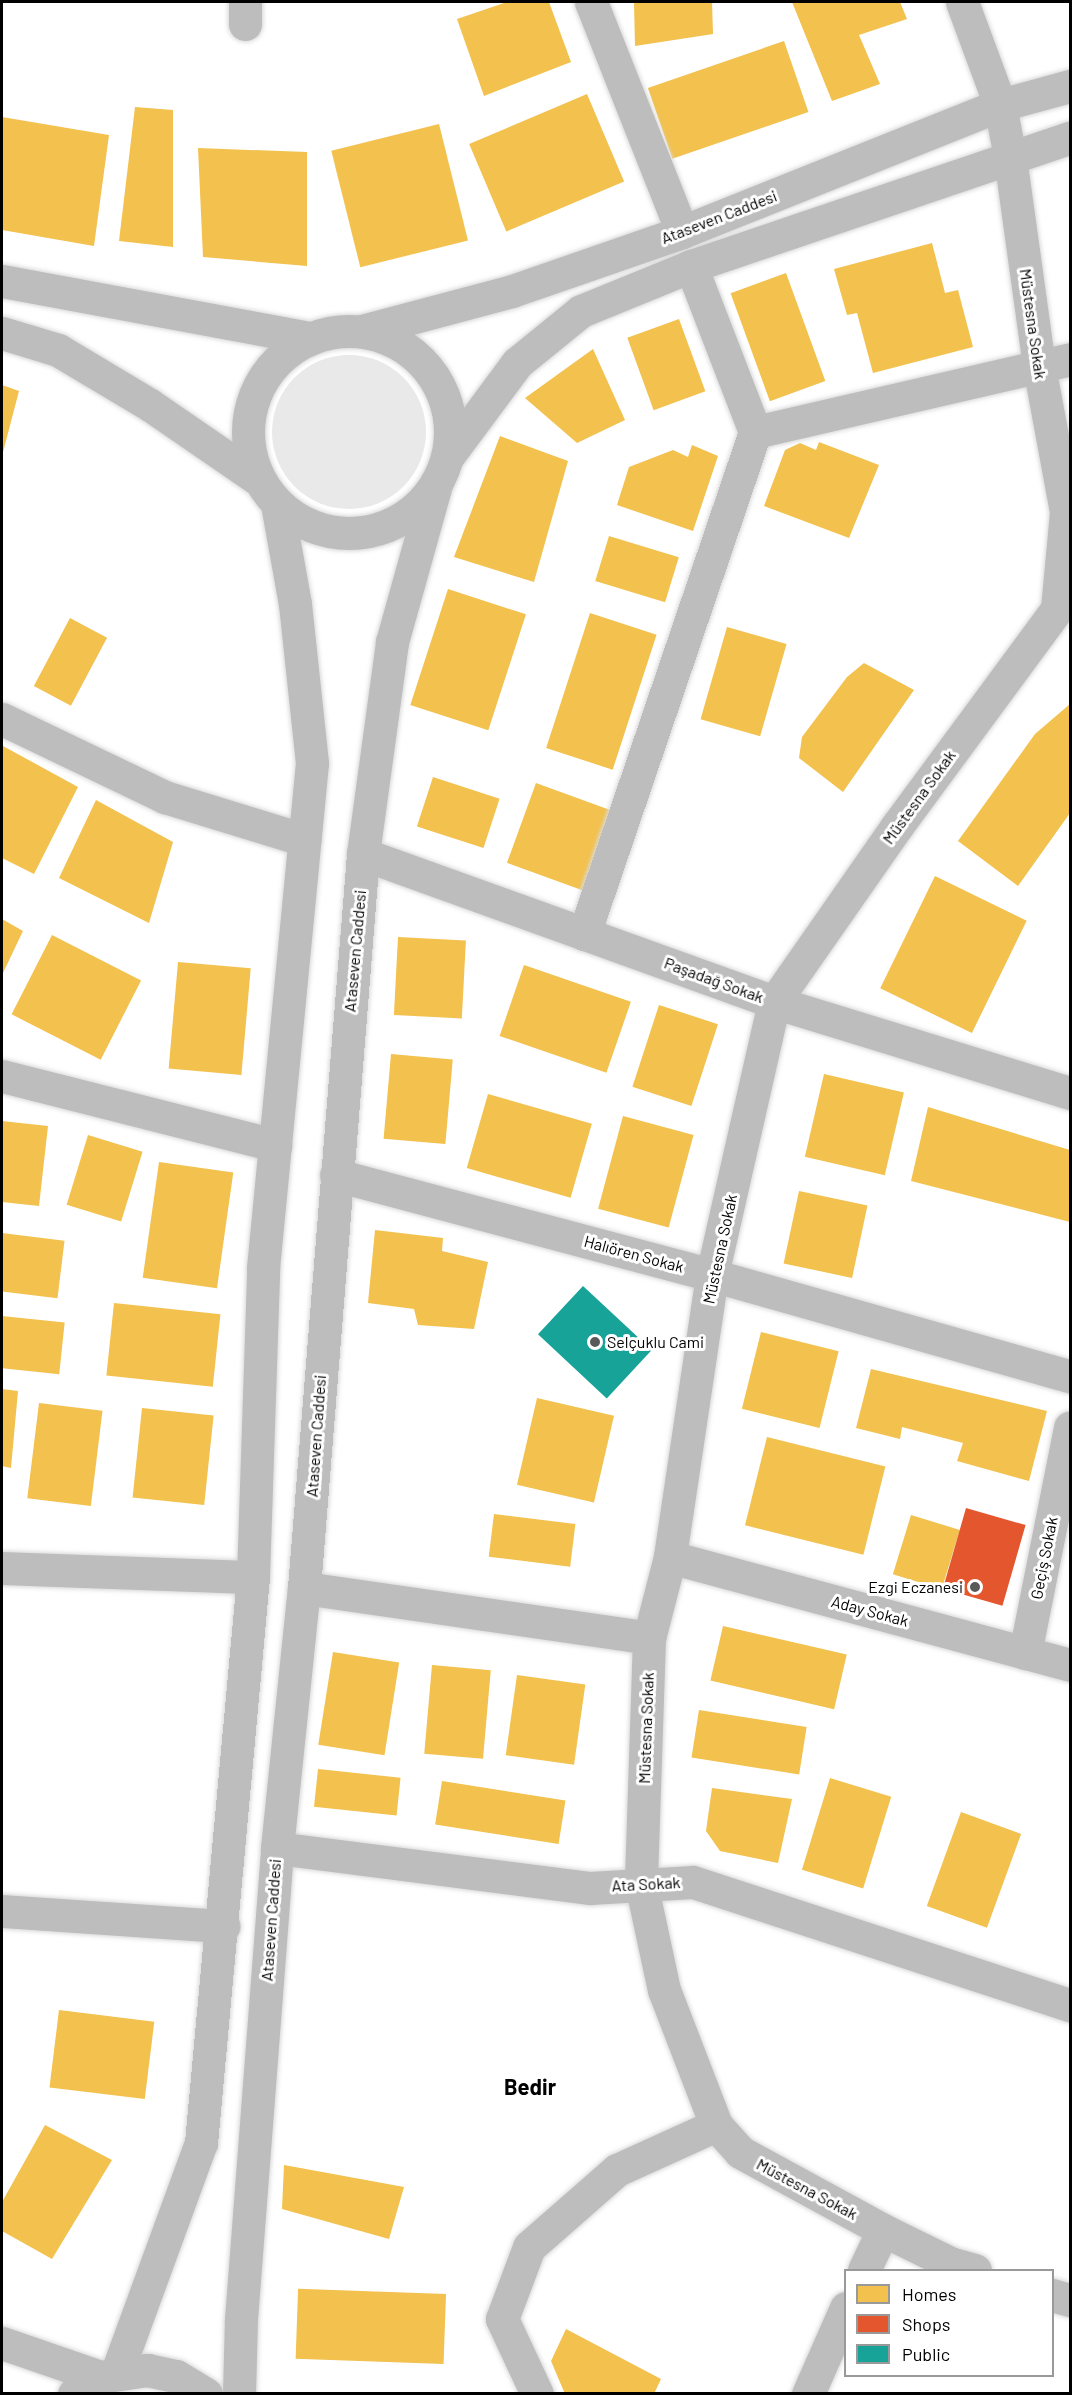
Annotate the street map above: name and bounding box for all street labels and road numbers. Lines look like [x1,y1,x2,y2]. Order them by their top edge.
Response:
street label: Ataseven Caddesi [658,186,780,248]
street label: Müstesna Sokak [1016,267,1050,381]
street label: Müstesna Sokak [878,746,960,848]
street label: Ataseven Caddesi [340,889,370,1013]
street label: Paşadağ Sokak [662,953,766,1007]
street label: Müstesna Sokak [699,1192,741,1306]
street label: Halıören Sokak [582,1231,686,1277]
street label: Ataseven Caddesi [302,1374,330,1498]
street label: Geçiş Sokak [1027,1515,1061,1601]
street label: Aday Sokak [829,1592,911,1630]
street label: Müstesna Sokak [634,1672,658,1784]
street label: Ataseven Caddesi [257,1858,285,1982]
street label: Ata Sokak [611,1873,681,1895]
street label: Müstesna Sokak [753,2154,861,2224]

